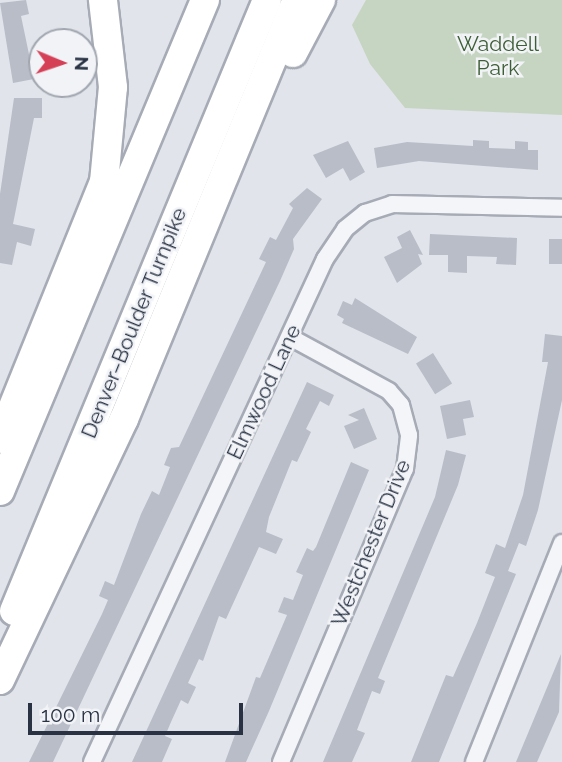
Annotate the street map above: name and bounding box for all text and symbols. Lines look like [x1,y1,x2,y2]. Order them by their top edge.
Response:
north arrow [28,28,98,98]
park label: Waddell Park [457,31,539,81]
text: N [71,56,93,71]
street label: Denver–Boulder Turnpike [76,204,192,442]
street label: Elmwood Lane [222,321,306,463]
street label: Westchester Drive [326,456,416,630]
scale bar [32,688,247,732]
text: 100 m [41,702,100,727]

